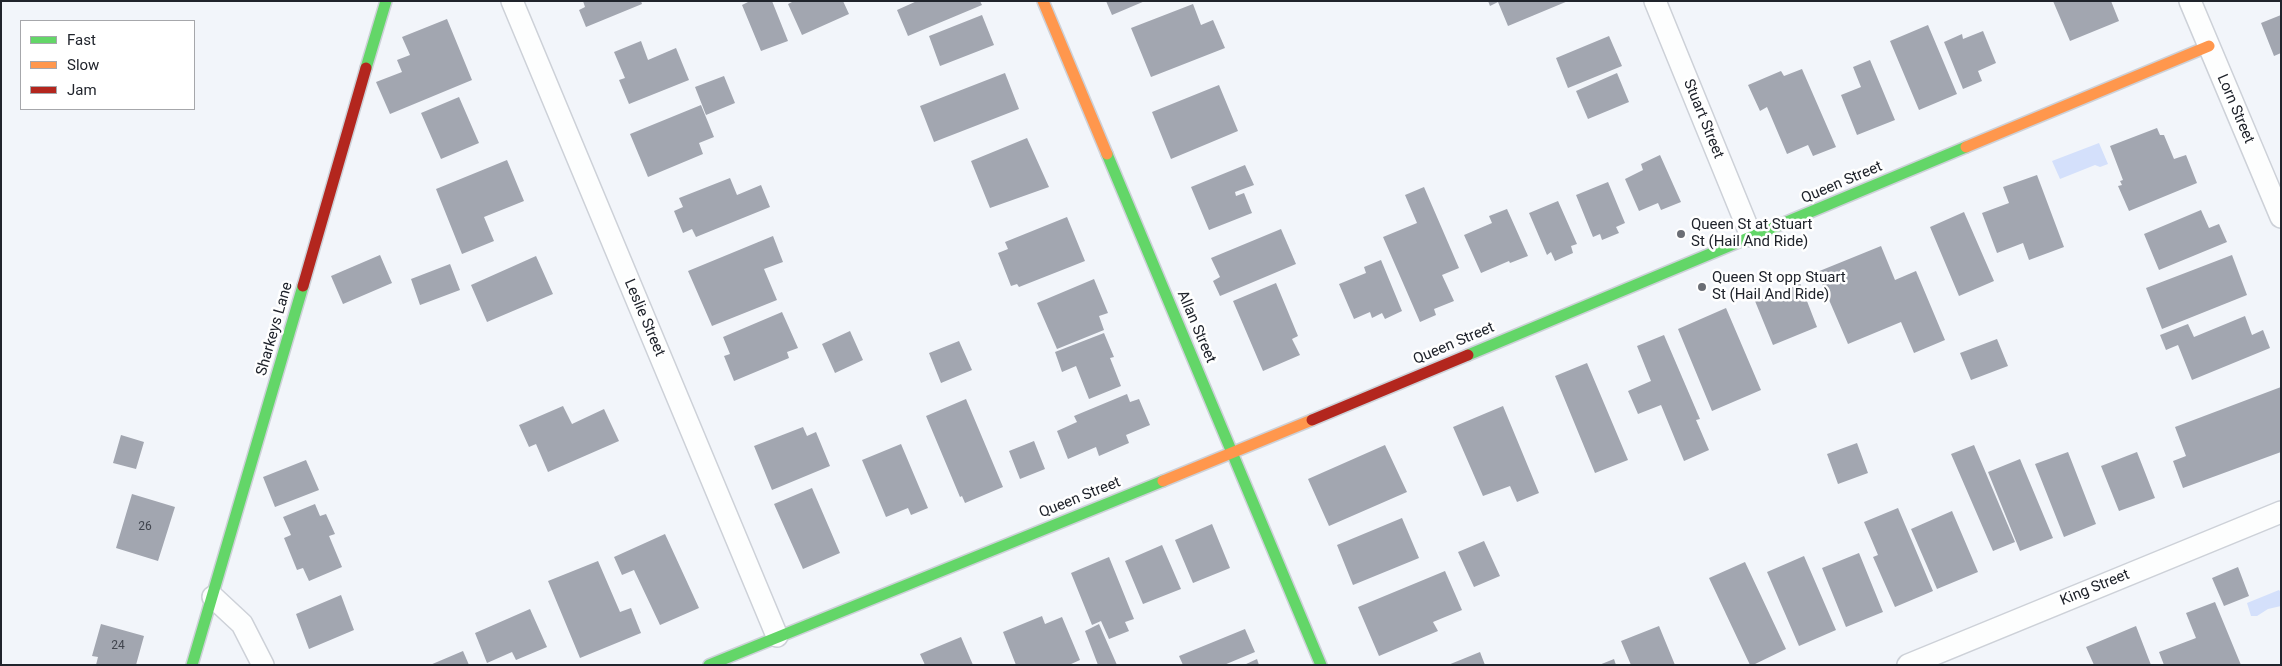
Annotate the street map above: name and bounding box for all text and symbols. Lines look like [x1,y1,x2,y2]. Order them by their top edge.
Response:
legend [20,20,195,110]
text: Fast [67,31,96,49]
text: Slow [67,56,99,74]
street label: Lorn Street [2212,72,2258,146]
street label: Stuart Street [1679,77,1727,161]
text: Jam [67,81,97,99]
street label: Queen Street [1799,158,1885,208]
place label: Queen St at Stuart St (Hail And Ride) [1691,216,1812,251]
marker: Queen St at Stuart St (Hail And Ride) [1675,228,1687,240]
place label: Queen St opp Stuart St (Hail And Ride) [1712,269,1846,304]
street label: Leslie Street [620,277,668,359]
street label: Sharkeys Lane [253,280,297,378]
marker: Queen St opp Stuart St (Hail And Ride) [1696,281,1708,293]
street label: Allan Street [1173,288,1219,366]
street label: Queen Street [1411,319,1497,369]
street label: Queen Street [1037,474,1123,522]
house number: 26 [138,520,152,534]
street label: King Street [2058,566,2132,610]
house number: 24 [111,639,125,653]

